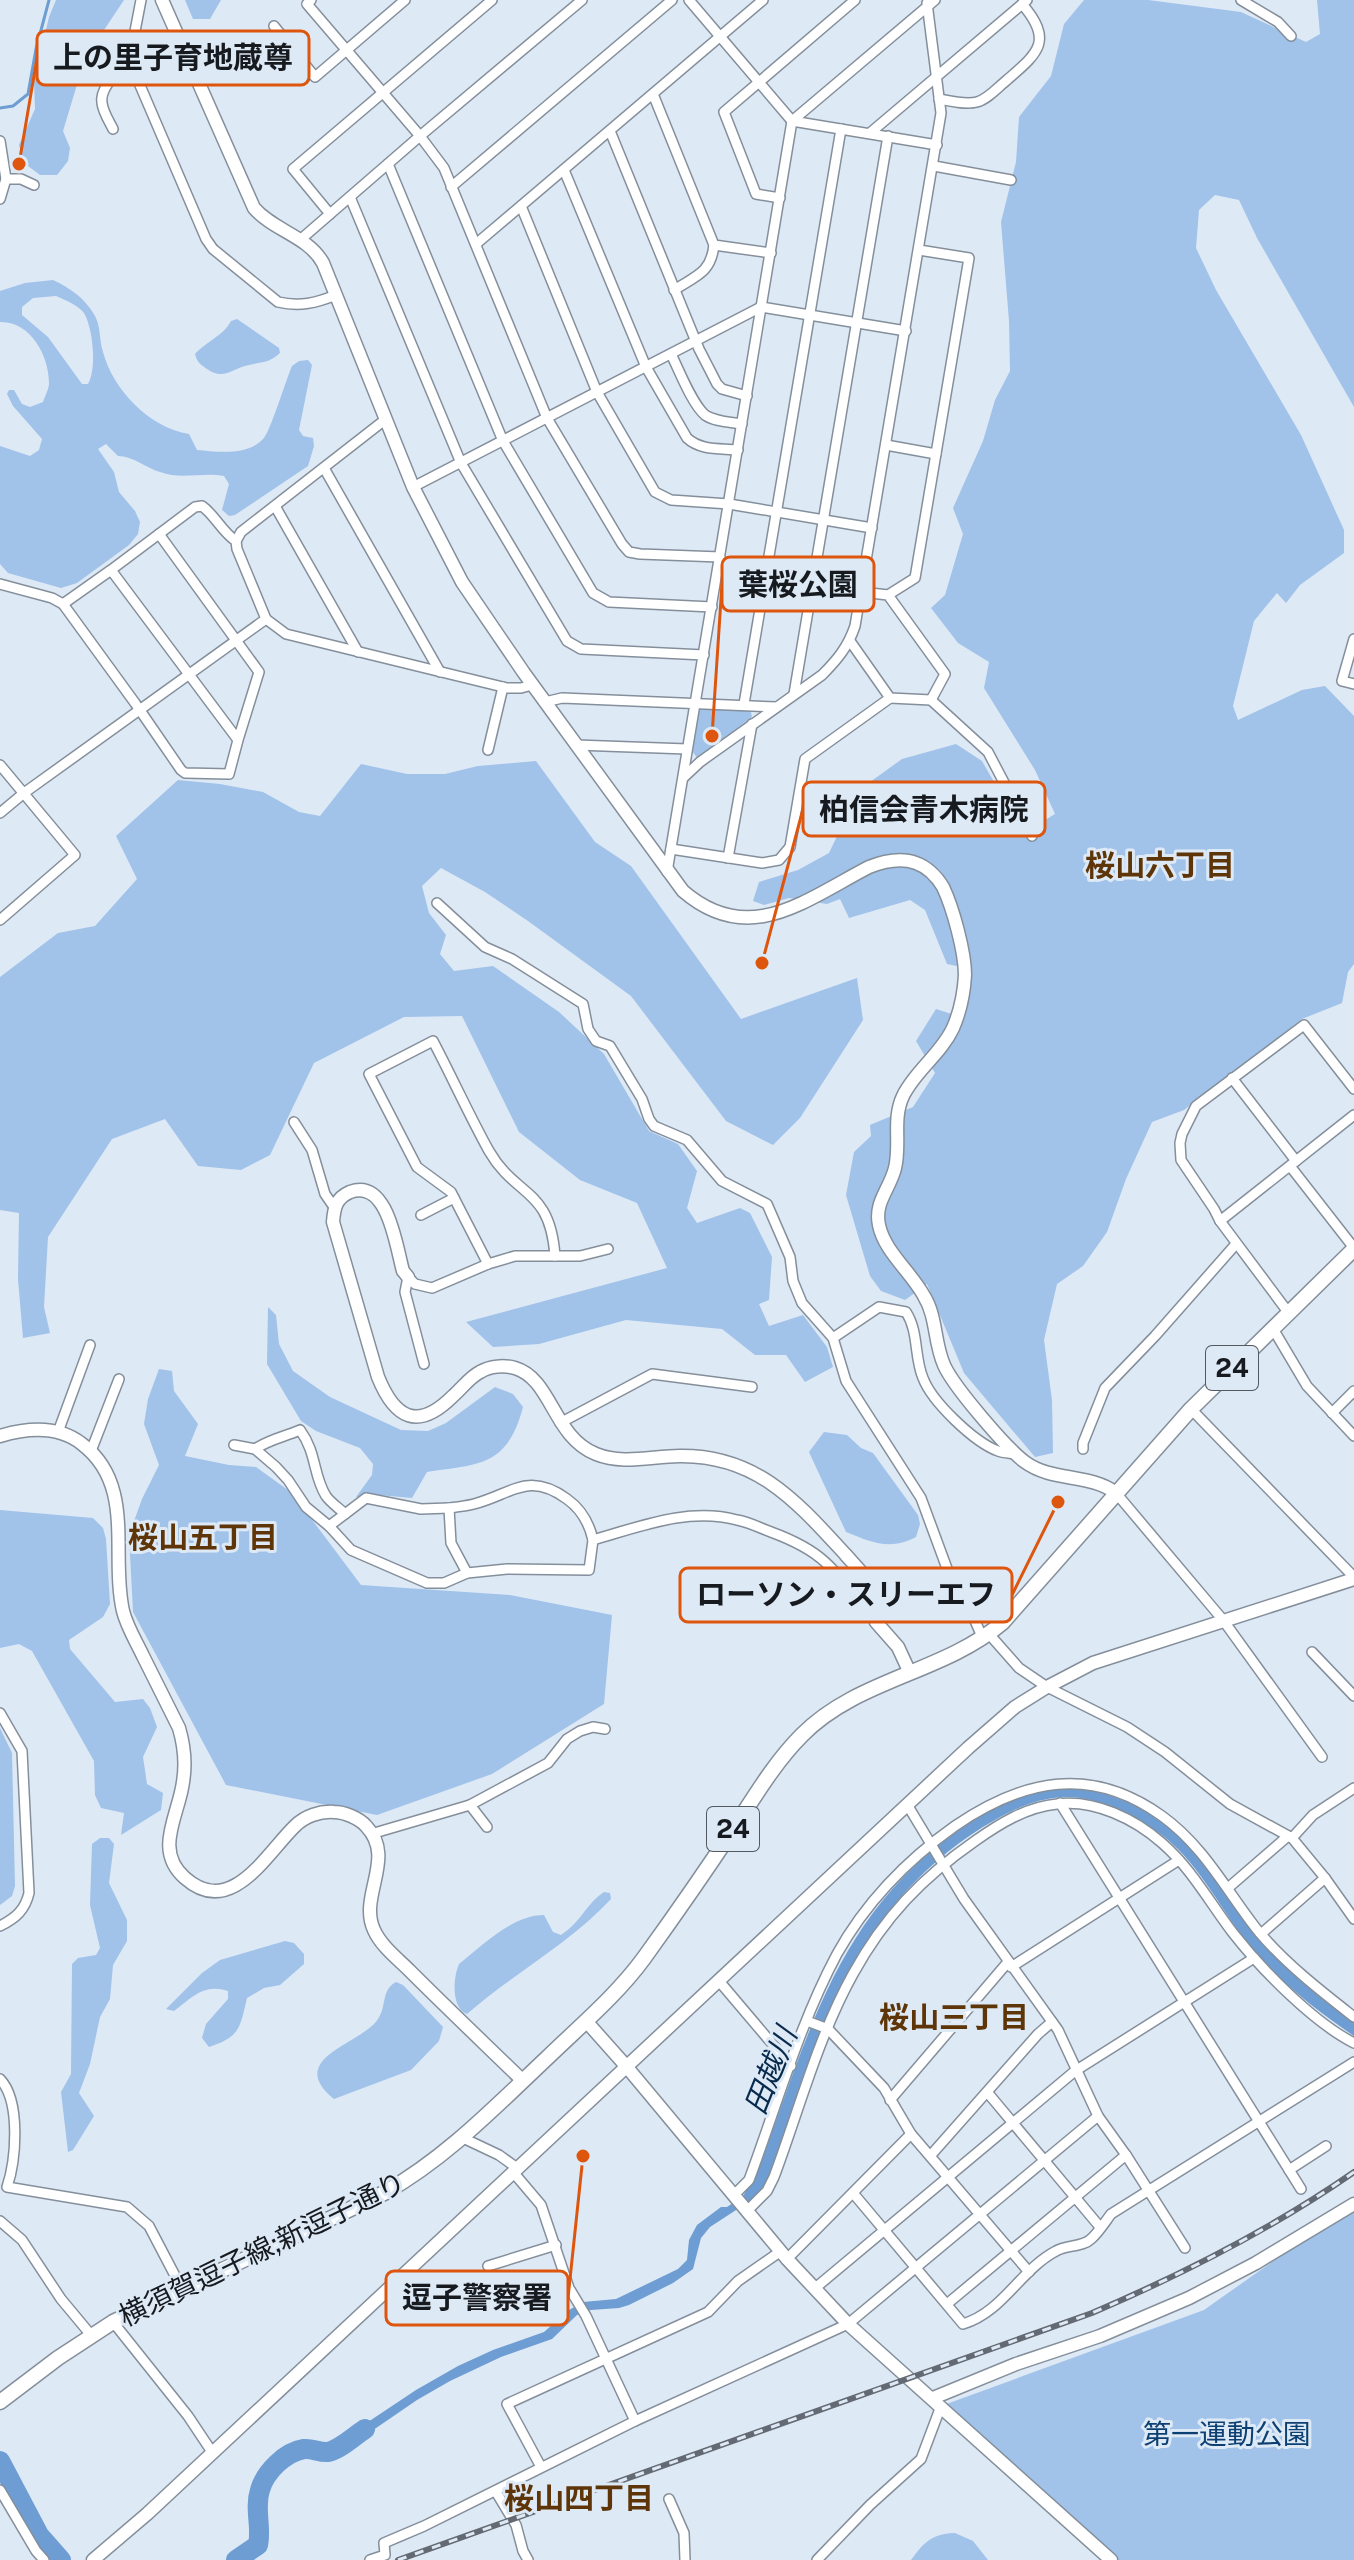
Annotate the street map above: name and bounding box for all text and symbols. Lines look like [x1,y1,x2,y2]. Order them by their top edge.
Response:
callout: 上の里子育地蔵尊 [37,31,309,85]
text: 上の里子育地蔵尊 [53,39,293,75]
callout: 葉桜公園 [722,557,874,611]
text: 葉桜公園 [738,566,858,602]
callout: 柏信会青木病院 [803,782,1045,836]
text: 柏信会青木病院 [819,791,1029,827]
district label: 桜山六丁目 [1085,847,1235,883]
road number: 24 [1206,1346,1258,1390]
district label: 桜山五丁目 [128,1519,278,1555]
callout: ローソン・スリーエフ [680,1568,1012,1622]
text: ローソン・スリーエフ [696,1576,996,1612]
road number: 24 [707,1807,759,1851]
district label: 桜山三丁目 [879,1999,1029,2035]
water label: 田越川 [737,2019,805,2119]
street label: 横須賀逗子線;新逗子通り [113,2165,410,2332]
callout: 逗子警察署 [386,2271,568,2325]
text: 逗子警察署 [402,2279,552,2315]
park label: 第一運動公園 [1143,2417,1311,2450]
district label: 桜山四丁目 [504,2480,654,2516]

